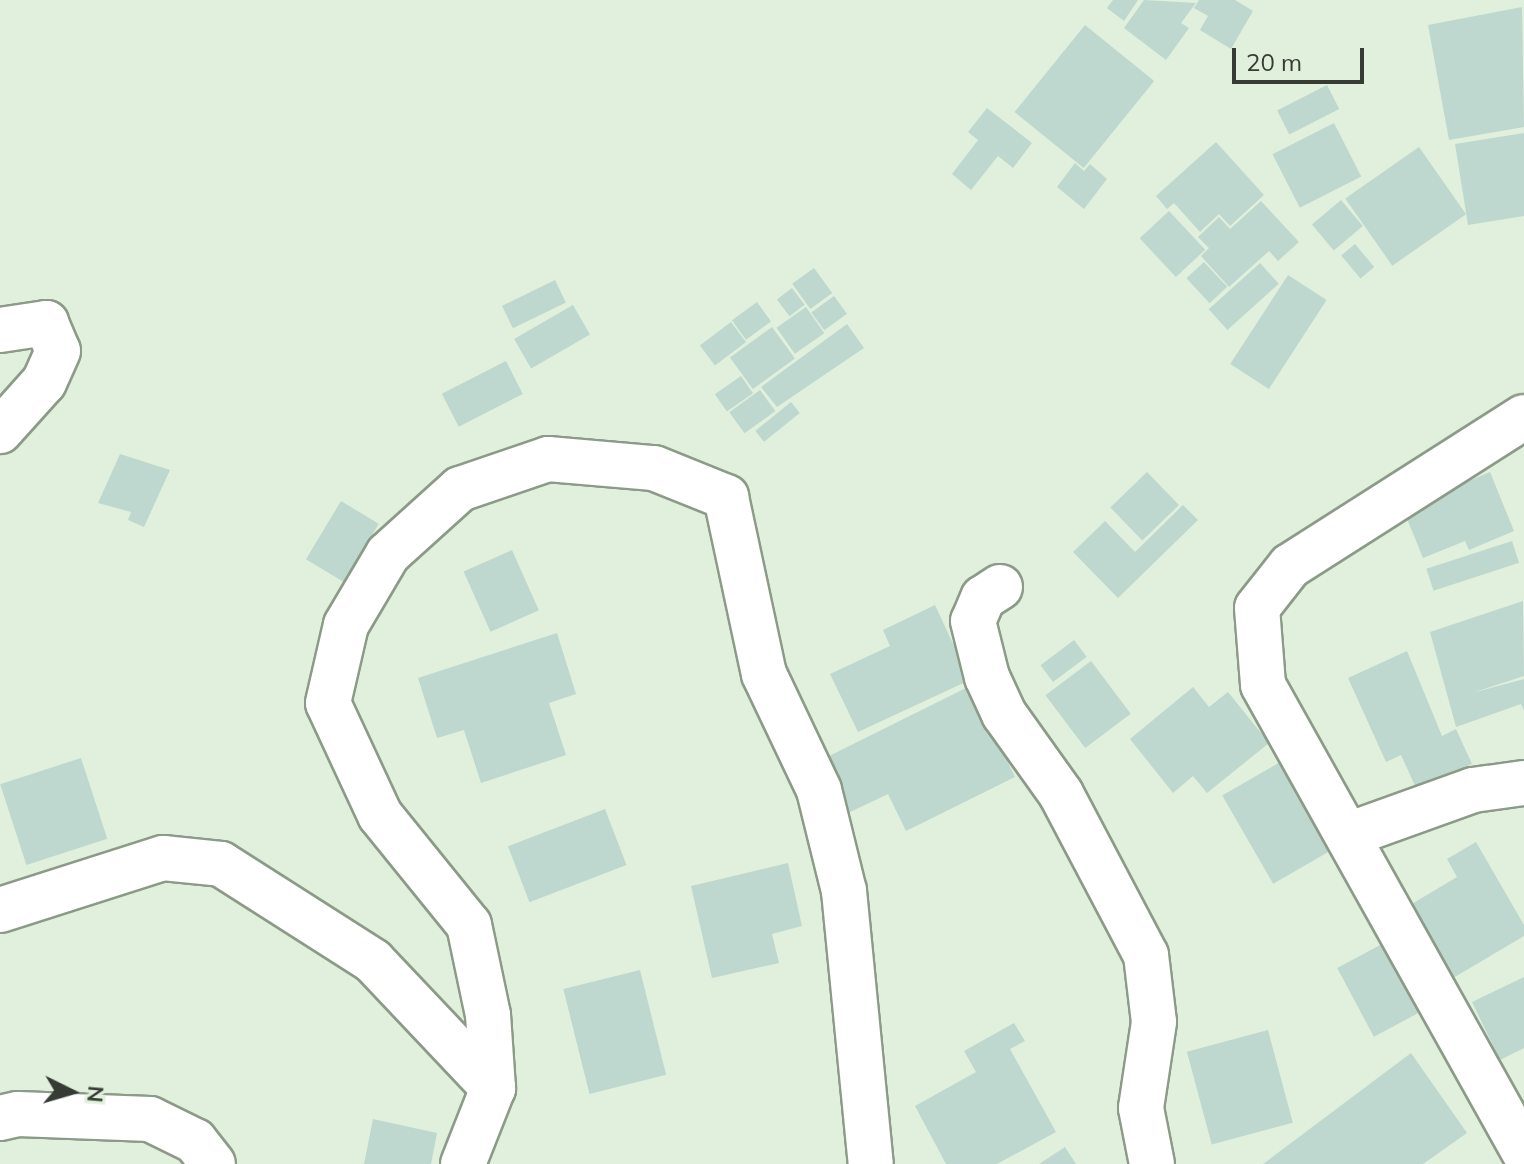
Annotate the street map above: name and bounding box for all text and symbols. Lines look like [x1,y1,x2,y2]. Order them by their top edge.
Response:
scale bar [1236,32,1368,82]
text: 20 m [1246,47,1302,77]
north arrow [32,1052,112,1132]
text: N [81,1085,111,1104]

